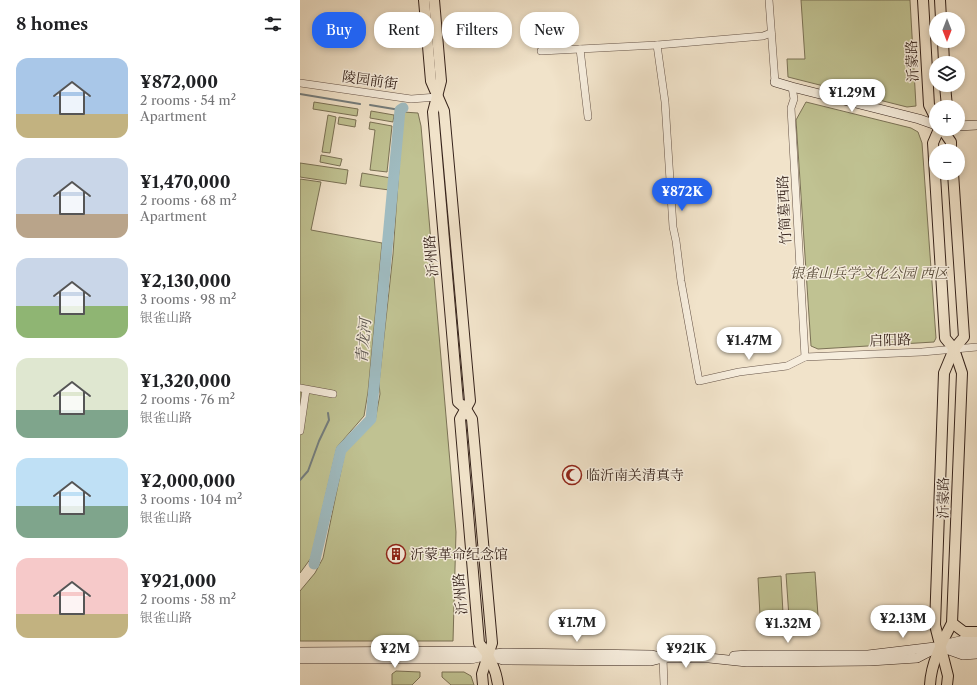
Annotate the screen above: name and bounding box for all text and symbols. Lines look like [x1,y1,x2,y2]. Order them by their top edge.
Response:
chip: Buy [312,12,366,48]
chip: Rent [374,12,434,48]
chip: Filters [442,12,512,48]
chip: New [520,12,579,48]
north arrow [929,12,965,48]
map controls [929,12,965,180]
icon: filters [262,13,284,35]
text: 8 homes [16,14,88,34]
street label: 沂蒙路 [902,40,922,82]
button: layers [929,56,965,92]
street label: 陵园前街 [341,67,399,93]
text: ¥872,000 [140,72,218,92]
icon: home [48,74,96,122]
pin: ¥1.29M [819,79,885,113]
text: ¥1.29M [828,84,876,100]
text: 2 rooms · 54 m² [140,92,236,108]
button: + [929,100,965,136]
text: Apartment [140,108,207,124]
button: − [929,144,965,180]
text: ¥1,470,000 [140,172,230,192]
icon: home [48,174,96,222]
street label: 竹简墓西路 [773,175,795,245]
pin: ¥872K [654,178,710,212]
text: ¥872K [661,183,703,199]
text: 2 rooms · 68 m² [140,192,237,208]
text: Apartment [140,208,207,224]
street label: 沂州路 [420,234,442,278]
park label: 银雀山兵学文化公园 西区 [790,264,950,282]
text: ¥2,130,000 [140,271,231,291]
icon: home [48,274,96,322]
text: 3 rooms · 98 m² [140,291,236,307]
text: 银雀山路 [140,309,192,325]
water label: 青龙河 [352,315,375,364]
pin: ¥1.47M [716,327,782,361]
street label: 启阳路 [869,330,911,350]
text: ¥1.47M [726,332,772,348]
text: ¥1,320,000 [140,371,231,391]
icon: home [48,374,96,422]
text: 2 rooms · 76 m² [140,391,235,407]
text: 银雀山路 [140,409,192,425]
mosque icon: 临沂南关清真寺 [561,464,583,486]
place label: 临沂南关清真寺 [586,466,684,484]
text: ¥2,000,000 [140,471,235,491]
icon: home [48,474,96,522]
street label: 沂蒙路 [934,477,952,519]
text: 3 rooms · 104 m² [140,491,242,507]
text: 银雀山路 [140,509,192,525]
building icon: 沂蒙革命纪念馆 [385,543,407,565]
place label: 沂蒙革命纪念馆 [410,545,508,563]
text: ¥921,000 [140,571,216,591]
street label: 沂州路 [449,572,471,616]
icon: home [48,574,96,622]
text: 2 rooms · 58 m² [140,591,236,607]
pin: ¥2.13M [870,605,936,639]
text: 银雀山路 [140,609,192,625]
pin: ¥1.7M [549,609,605,643]
pin: ¥1.32M [755,610,821,644]
text: ¥2.13M [879,610,927,626]
text: ¥1.7M [558,614,596,630]
text: ¥1.32M [764,615,812,631]
pin: ¥2M [376,635,414,669]
pin: ¥921K [658,635,714,669]
text: ¥2M [380,640,410,656]
text: ¥921K [666,640,706,656]

